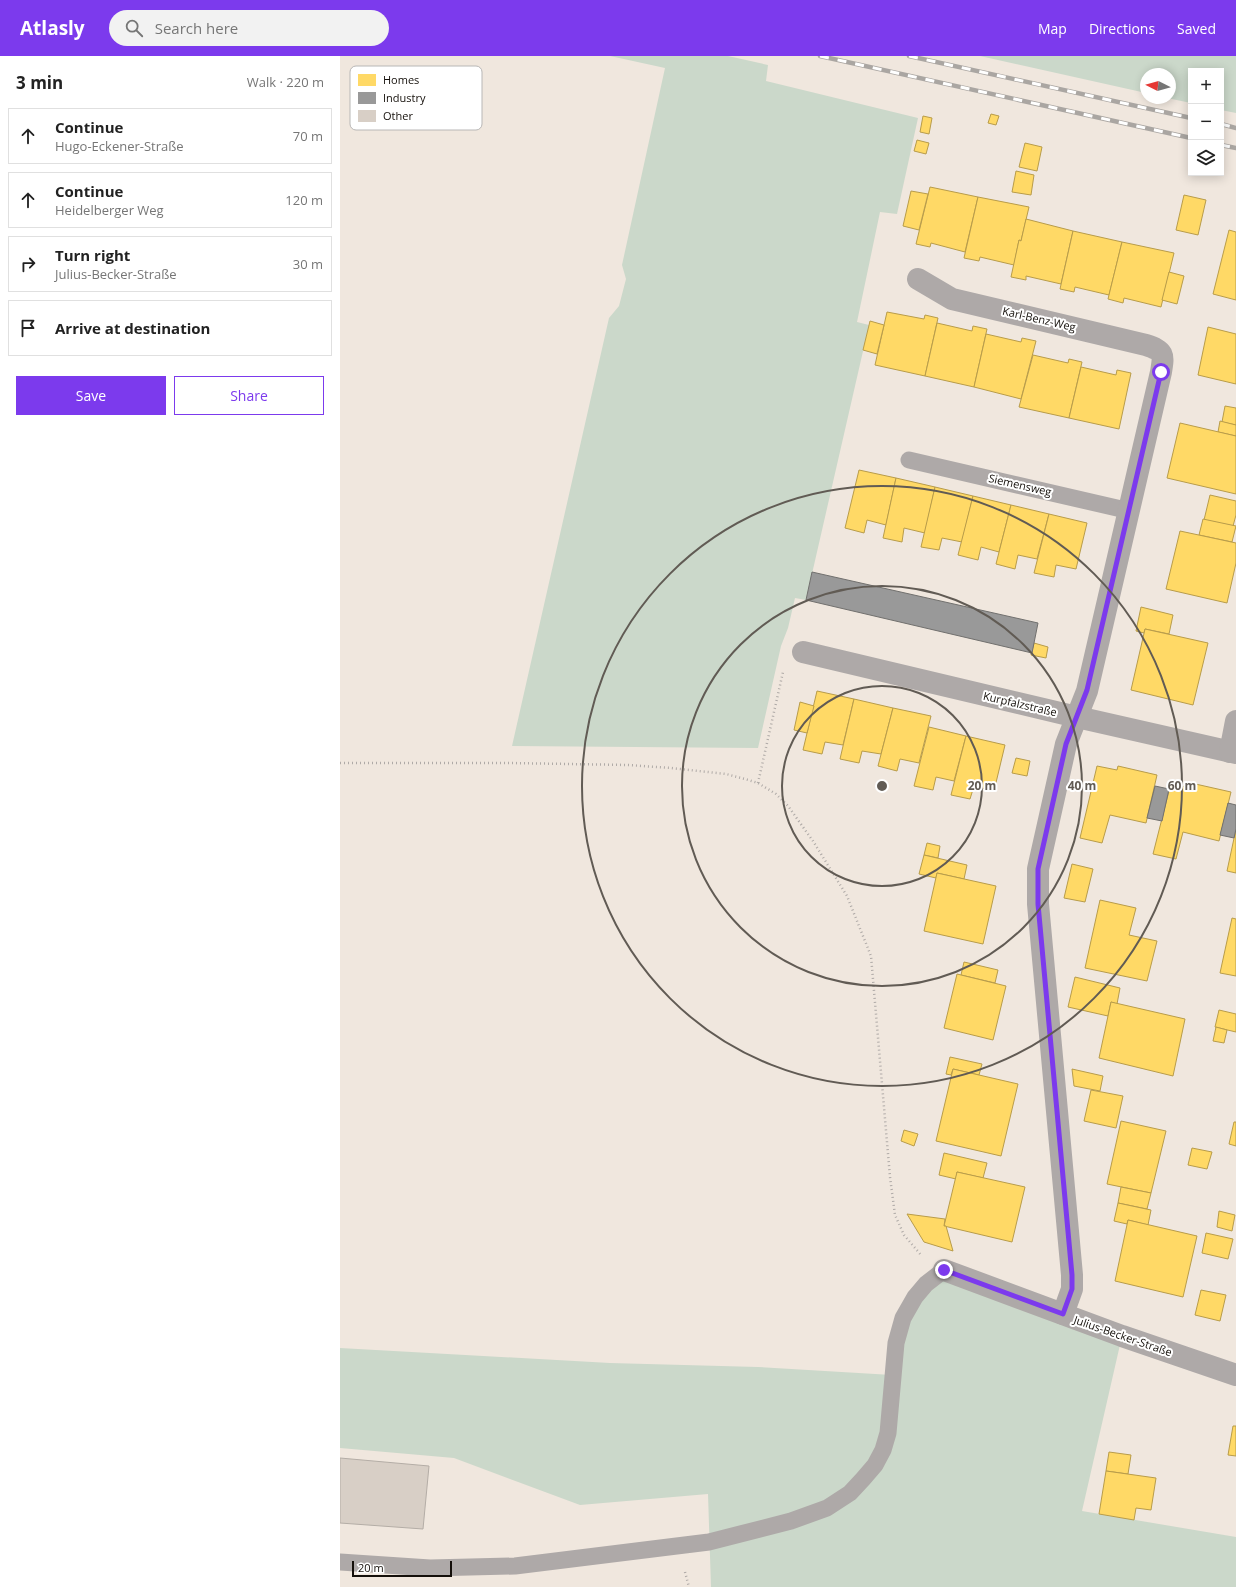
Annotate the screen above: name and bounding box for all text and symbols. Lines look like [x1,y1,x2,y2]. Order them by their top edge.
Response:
search box [109,10,389,46]
text: Atlasly [20,15,85,41]
icon: search [123,17,145,39]
text: Search here [155,18,238,38]
text: Map [1038,19,1067,38]
text: Directions [1089,19,1155,38]
text: Saved [1177,19,1216,38]
legend [350,66,482,130]
north arrow [1140,68,1176,104]
map controls [1188,68,1224,176]
button: + [1188,68,1224,104]
text: 3 min [16,71,63,94]
text: Homes [383,72,419,87]
text: Walk · 220 m [247,73,324,91]
text: Industry [383,90,426,105]
button: − [1188,104,1224,140]
text: Other [383,108,413,123]
text: Continue [55,117,123,137]
icon: ahead [17,125,39,147]
text: 70 m [293,127,323,145]
text: Hugo-Eckener-Straße [55,137,184,155]
button: layers [1188,140,1224,176]
text: Continue [55,181,123,201]
icon: ahead [17,189,39,211]
text: 120 m [285,191,323,209]
text: Heidelberger Weg [55,201,164,219]
text: Turn right [55,245,130,265]
icon: right [17,253,39,275]
text: 30 m [293,255,323,273]
text: Julius-Becker-Straße [55,265,177,283]
street label: Karl-Benz-Weg [1001,303,1077,334]
icon: arrive [17,317,39,339]
text: Arrive at destination [55,318,210,338]
route start [1152,363,1170,381]
button: Save [16,376,166,415]
button: Share [174,376,324,415]
street label: Siemensweg [987,470,1053,499]
street label: Kurpfalzstraße [982,688,1058,719]
text: 20 m [968,777,996,794]
text: 40 m [1068,777,1096,794]
text: 60 m [1168,777,1196,794]
centre of rings [875,779,889,793]
route end [935,1261,953,1279]
street label: Julius-Becker-Straße [1071,1311,1174,1359]
scale bar [352,1559,452,1578]
text: 20 m [358,1560,384,1575]

